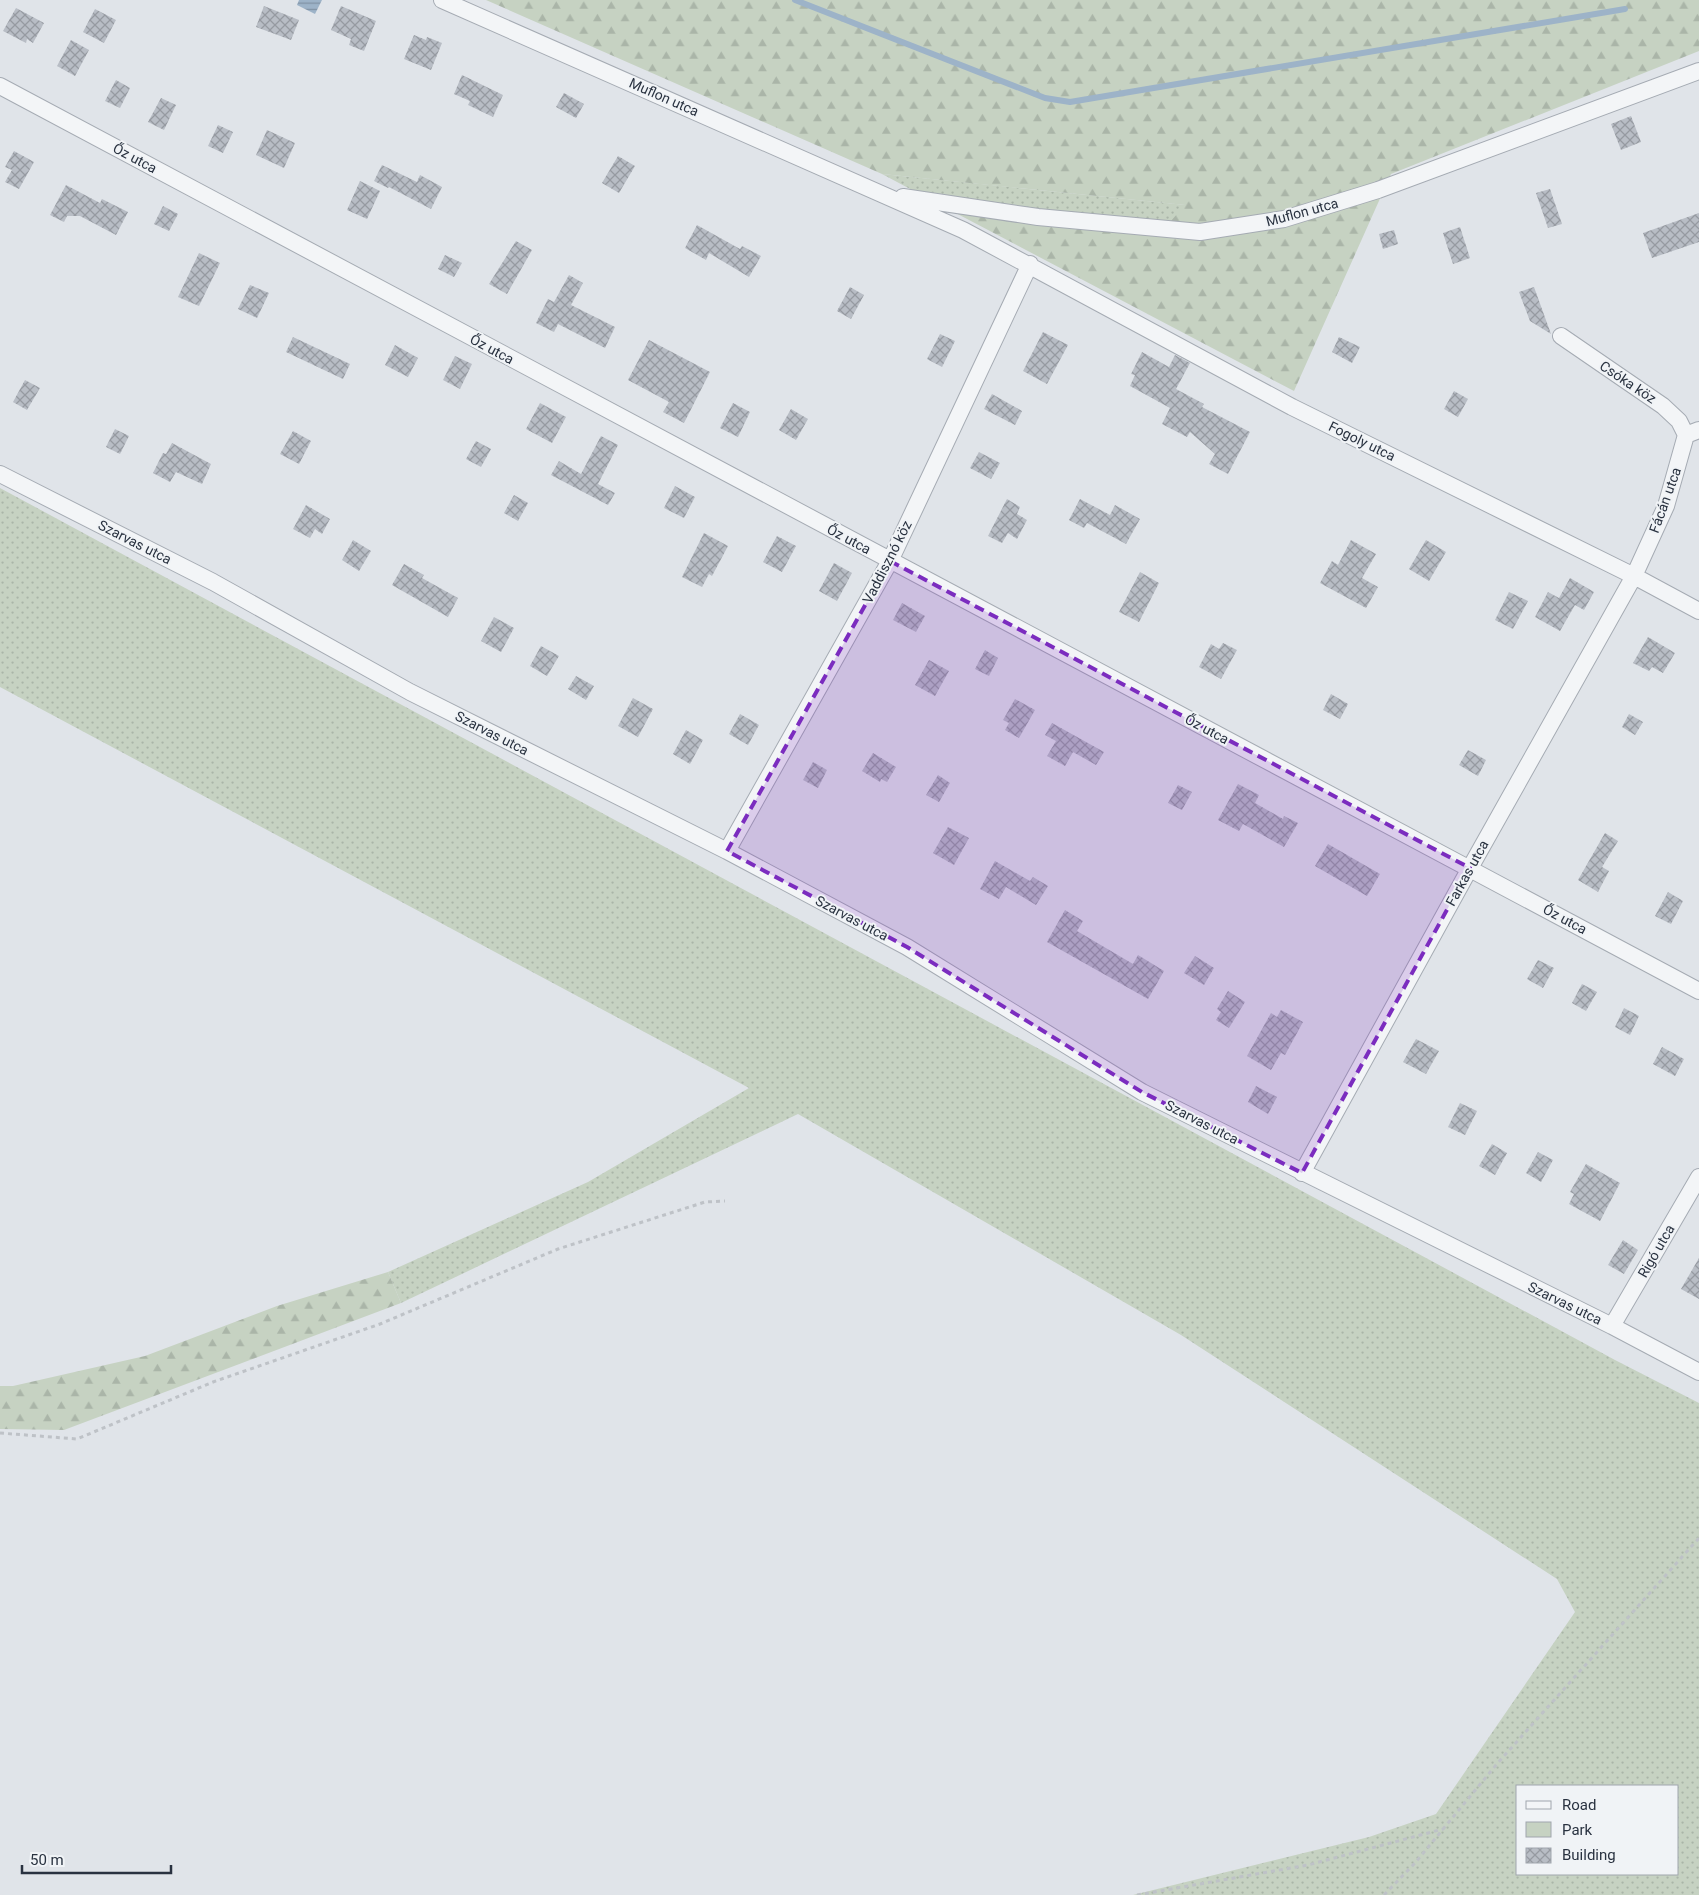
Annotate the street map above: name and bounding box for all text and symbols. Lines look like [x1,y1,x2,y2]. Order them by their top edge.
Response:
street label: Muflon utca [627,75,701,119]
street label: Őz utca [110,139,160,176]
street label: Muflon utca [1264,195,1340,229]
street label: Őz utca [467,330,517,367]
street label: Csóka köz [1597,357,1659,407]
street label: Fogoly utca [1326,418,1398,464]
street label: Fácán utca [1646,465,1684,535]
street label: Szarvas utca [96,517,174,567]
street label: Vaddisznó köz [859,518,915,606]
street label: Őz utca [824,520,874,557]
street label: Szarvas utca [453,708,531,758]
street label: Őz utca [1182,710,1232,747]
street label: Farkas utca [1442,837,1492,909]
street label: Szarvas utca [813,892,891,944]
street label: Őz utca [1540,900,1590,937]
street label: Szarvas utca [1163,1097,1241,1147]
street label: Rigó utca [1634,1222,1678,1280]
street label: Szarvas utca [1526,1278,1604,1328]
legend [1516,1785,1679,1875]
text: Road [1562,1796,1596,1814]
text: Park [1562,1821,1593,1839]
scale bar [22,1842,171,1874]
text: Building [1562,1846,1616,1864]
text: 50 m [30,1851,64,1869]

